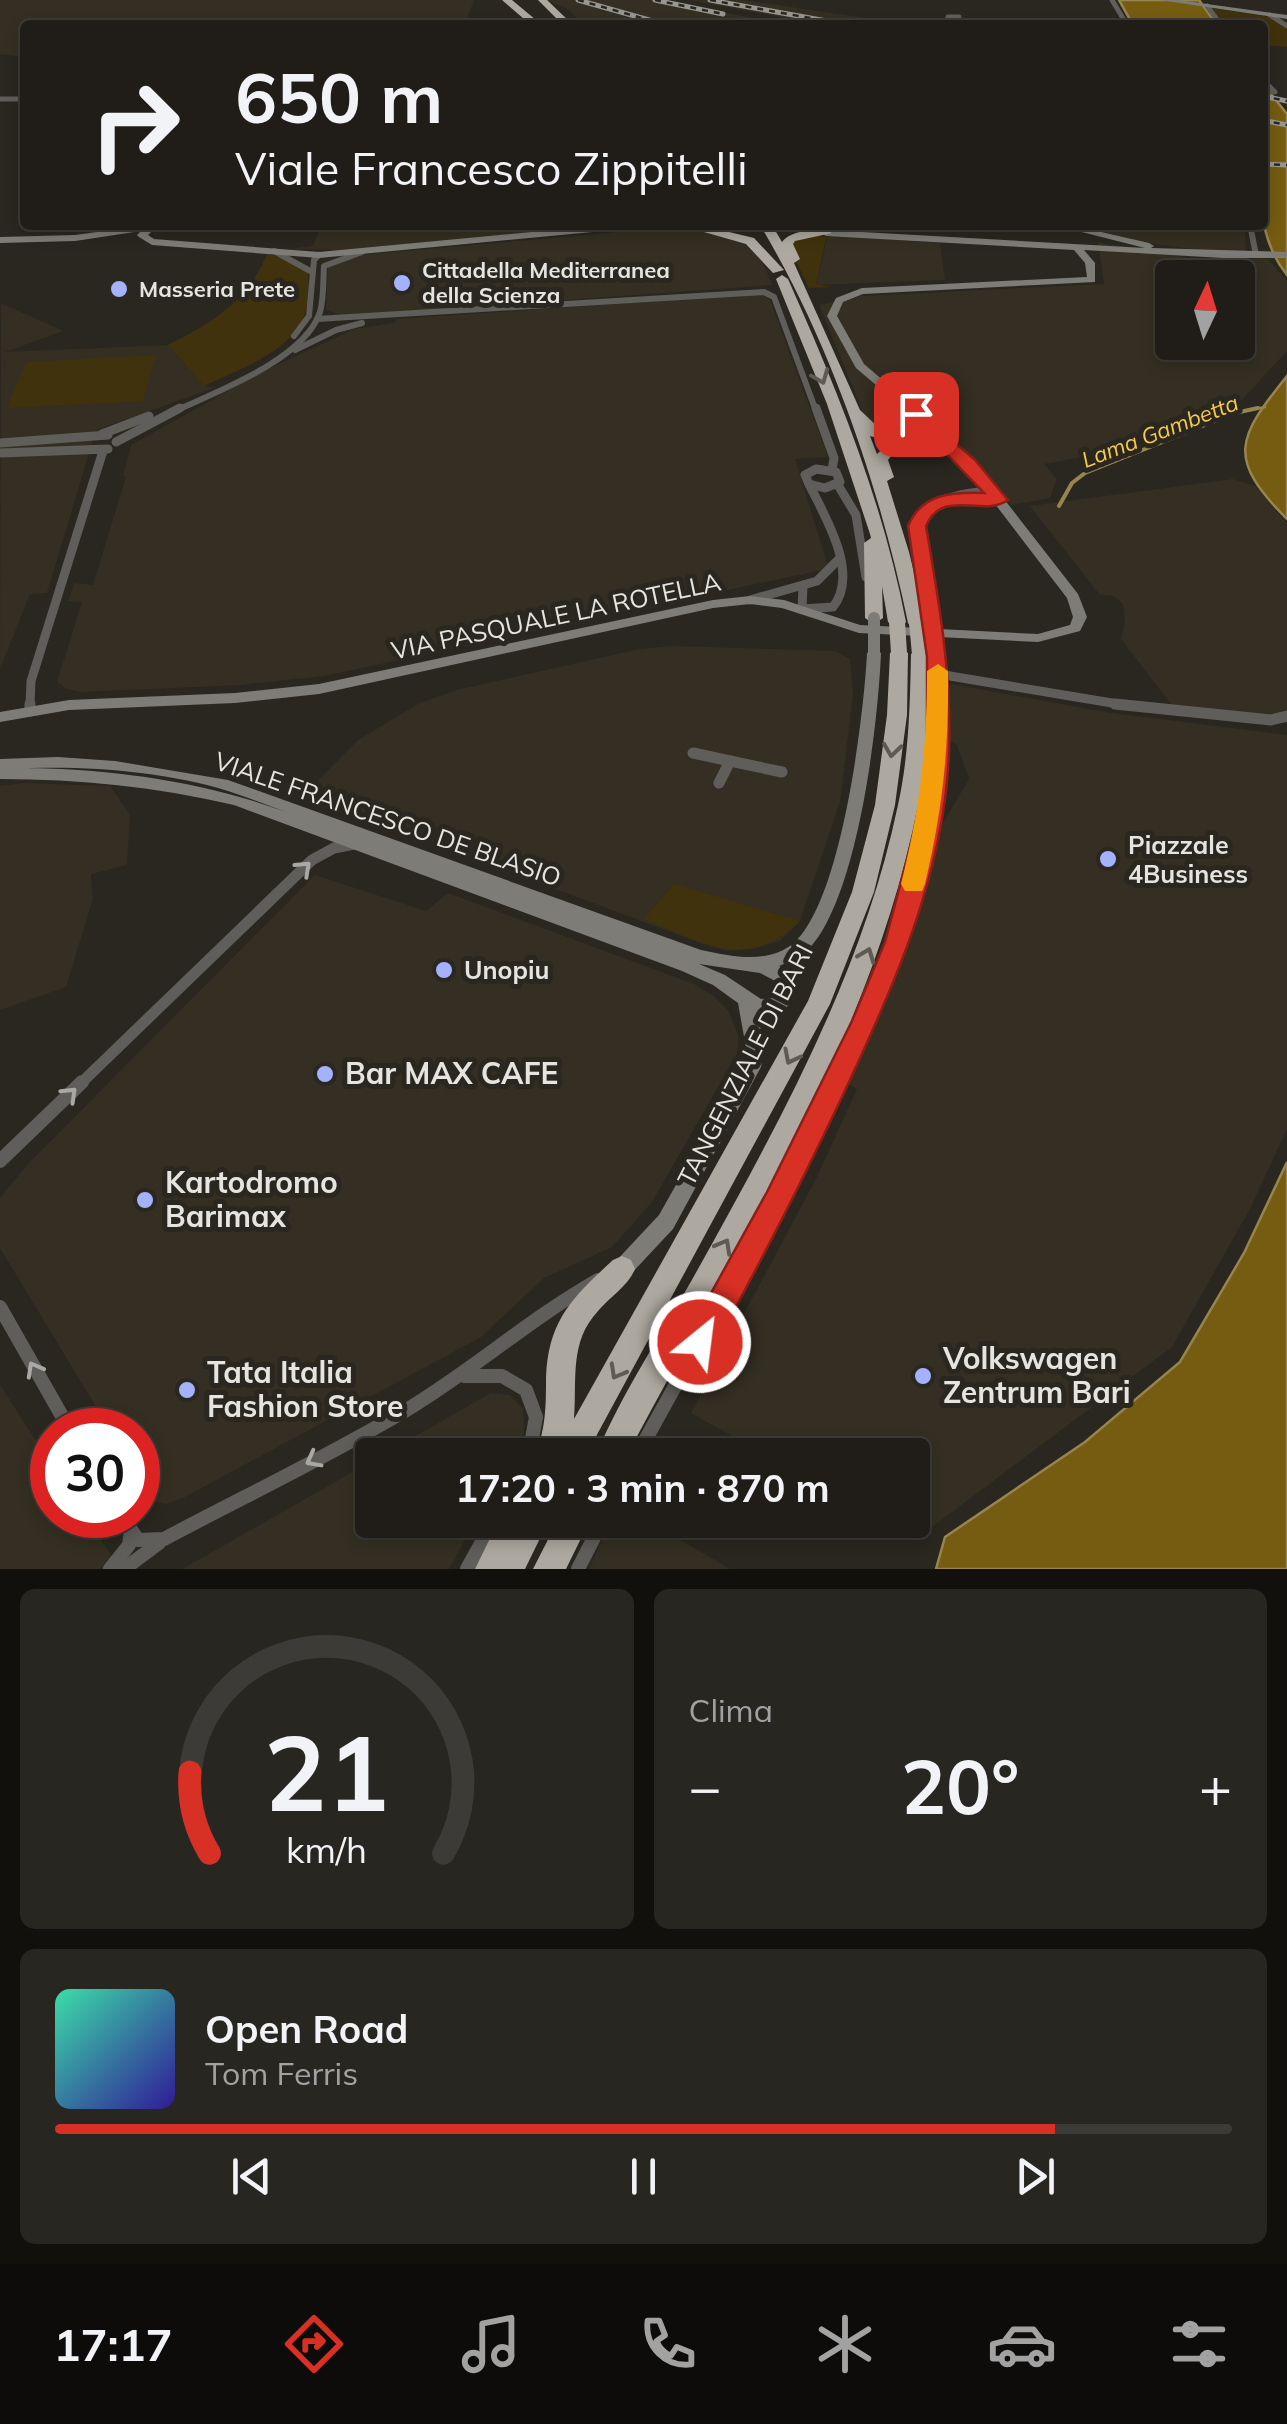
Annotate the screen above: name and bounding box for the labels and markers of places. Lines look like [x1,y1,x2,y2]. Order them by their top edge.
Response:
place label: Cittadella Mediterranea della Scienza [422,256,670,309]
marker: Cittadella Mediterranea della Scienza [391,272,413,294]
place label: Masseria Prete [139,275,295,303]
marker: Masseria Prete [108,278,130,300]
pin [874,372,959,457]
place label: Piazzale 4Business [1128,829,1248,889]
marker: Piazzale 4Business [1097,848,1119,870]
place label: Unopiu [464,954,549,985]
marker: Unopiu [433,959,455,981]
place label: Bar MAX CAFE [345,1054,558,1092]
marker: Bar MAX CAFE [314,1063,336,1085]
place label: Kartodromo Barimax [165,1163,338,1235]
marker: Kartodromo Barimax [134,1189,156,1211]
place label: Volkswagen Zentrum Bari [942,1339,1130,1411]
place label: Tata Italia Fashion Store [207,1353,403,1425]
marker: Volkswagen Zentrum Bari [912,1365,934,1387]
marker: Tata Italia Fashion Store [176,1379,198,1401]

